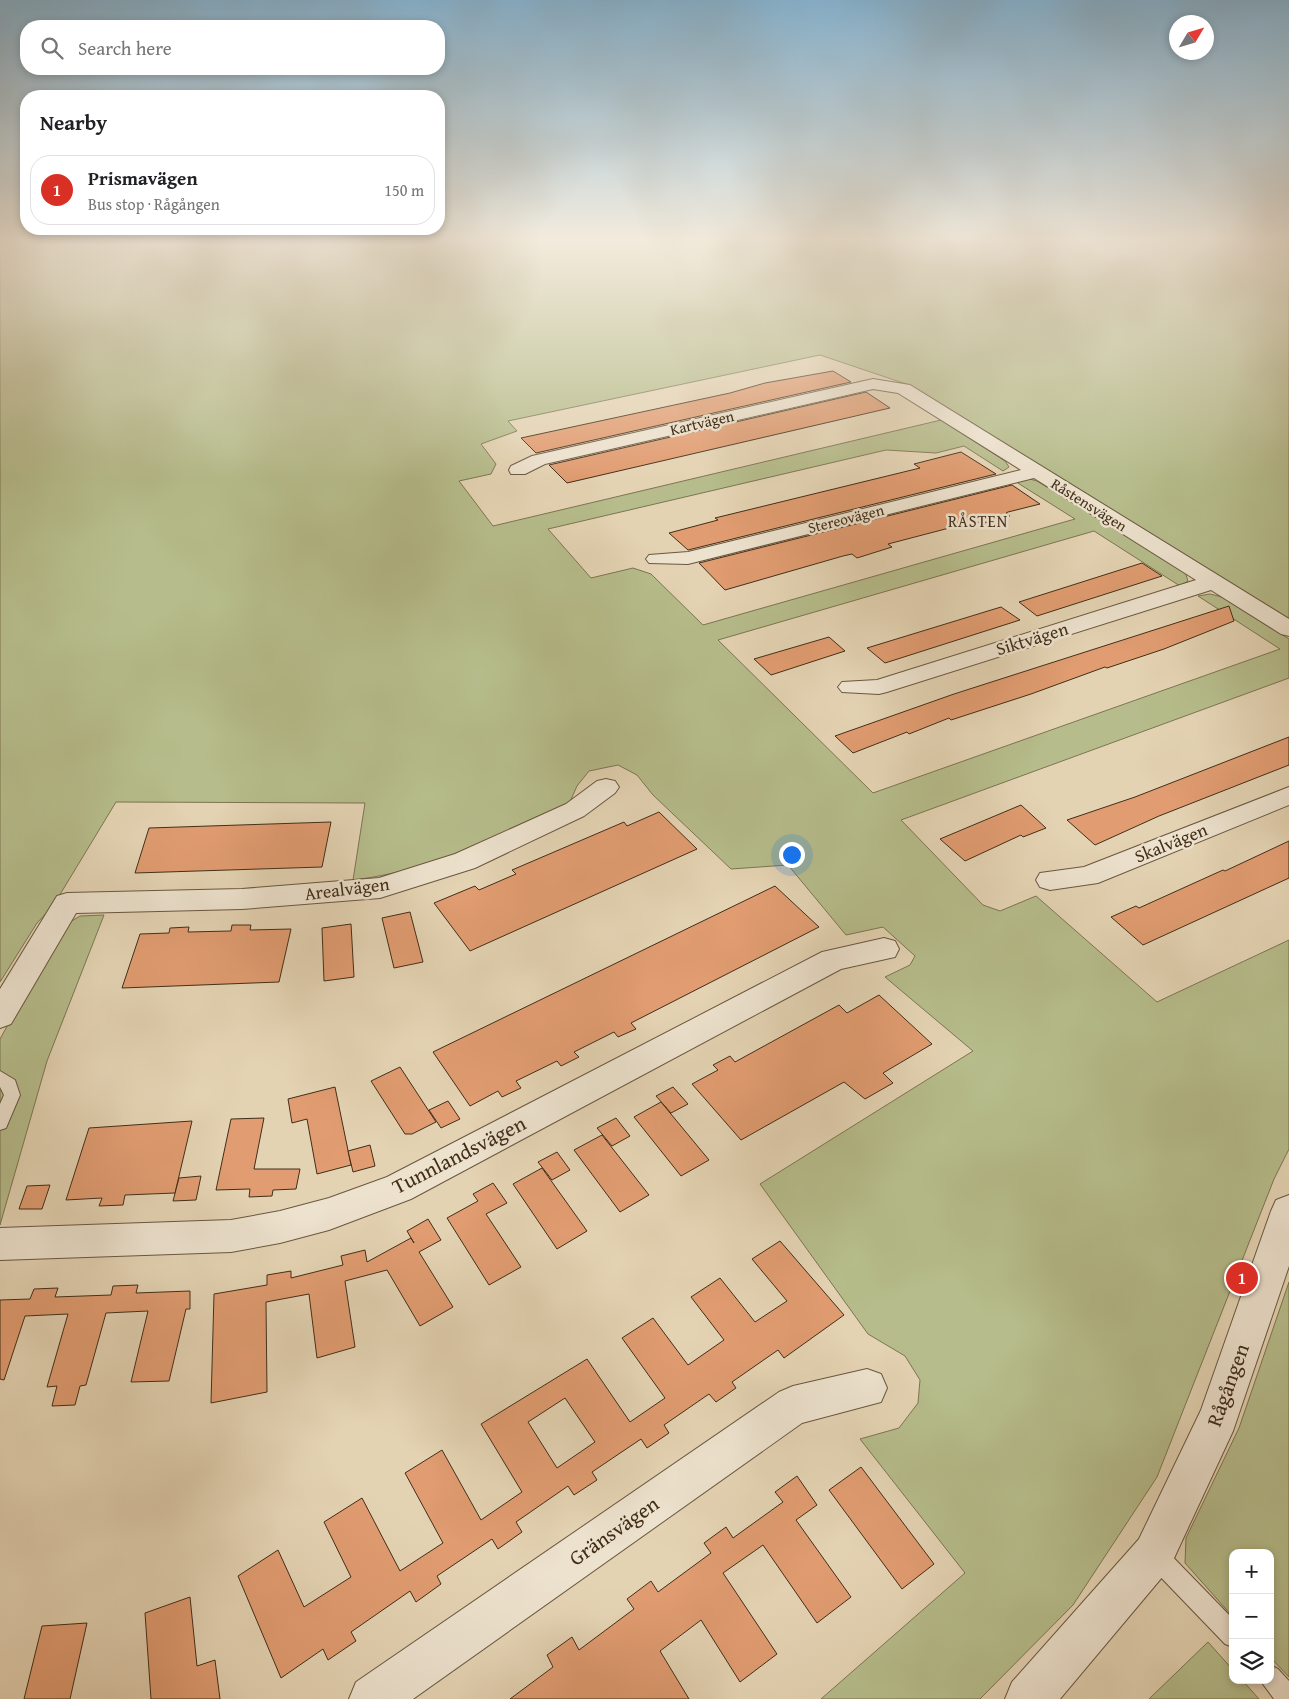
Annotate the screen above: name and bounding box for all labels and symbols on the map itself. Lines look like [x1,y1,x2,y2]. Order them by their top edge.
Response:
north arrow [1169,15,1214,60]
street label: Kartvägen [668,405,736,440]
street label: Råstensvägen [1047,473,1132,537]
street label: Stereovägen [806,499,887,538]
district label: RÅSTEN [948,509,1008,533]
street label: Siktvägen [992,615,1071,662]
street label: Skalvägen [1130,816,1211,869]
your location [779,842,805,868]
street label: Arealvägen [303,870,391,907]
street label: Tunnlandsvägen [387,1107,531,1202]
pin: 1 [1226,1259,1258,1297]
street label: Rågången [1198,1339,1257,1431]
street label: Gränsvägen [562,1488,665,1573]

